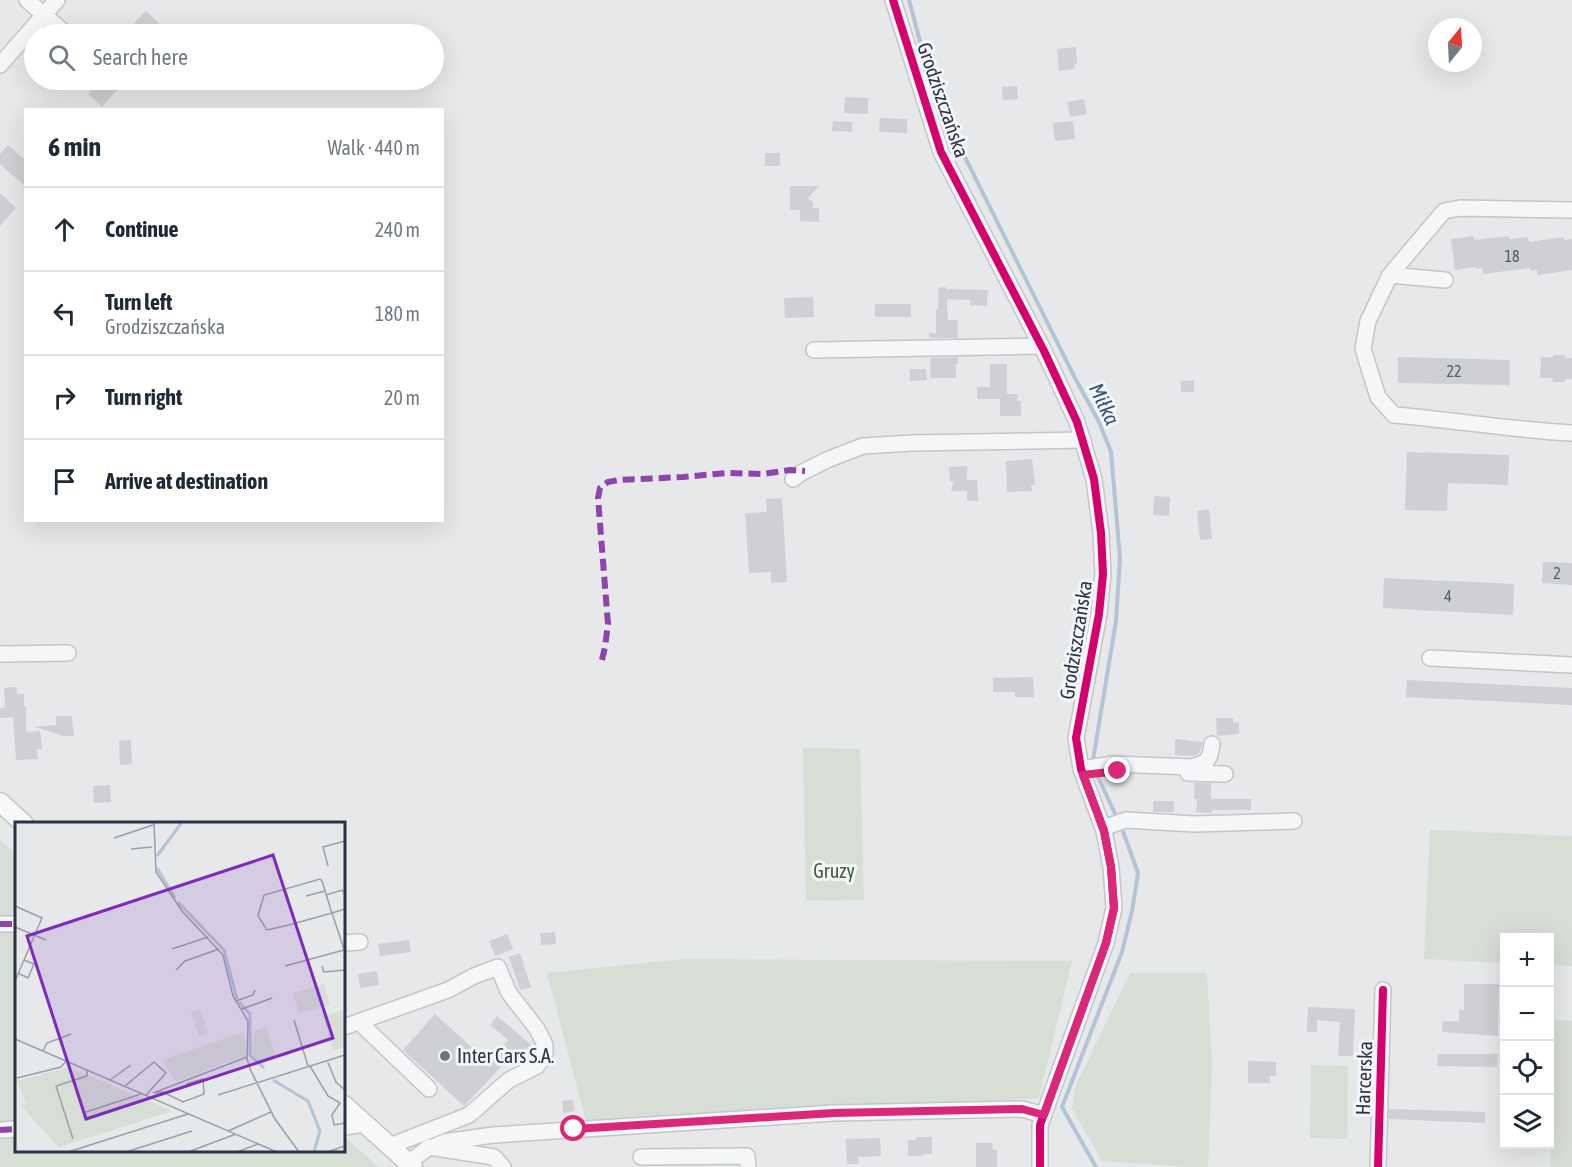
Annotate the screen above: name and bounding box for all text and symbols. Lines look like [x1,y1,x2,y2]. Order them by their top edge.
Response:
north arrow [1428,18,1482,72]
search box [24,24,444,90]
street label: Grodziszczańska [913,39,974,160]
icon: search [45,41,78,74]
text: Search here [93,44,188,70]
text: 6 min [48,132,101,162]
text: Walk · 440 m [328,136,420,159]
icon: ahead [48,213,81,246]
text: Continue [105,216,179,242]
text: 240 m [375,218,420,241]
house number: 18 [1504,247,1520,265]
text: Turn left [105,289,172,315]
icon: left [48,297,81,330]
text: 180 m [375,302,420,325]
text: Grodziszczańska [105,315,225,338]
house number: 22 [1446,362,1462,380]
water label: Miłka [1085,379,1125,428]
icon: right [48,381,81,414]
text: Turn right [105,384,182,410]
text: 20 m [384,386,420,409]
icon: arrive [48,465,81,498]
text: Arrive at destination [105,468,268,494]
house number: 2 [1553,564,1561,582]
street label: Grodziszczańska [1055,579,1096,701]
house number: 4 [1444,587,1452,605]
route end [1104,757,1130,783]
inset map [15,822,345,1152]
park label: Gruzy [813,859,855,882]
map controls [1500,933,1554,1149]
button: + [1500,933,1554,987]
button: − [1500,987,1554,1041]
street label: Harcerska [1351,1040,1376,1116]
button: locate [1500,1041,1554,1095]
place label: Inter Cars S.A. [457,1044,554,1067]
marker: Inter Cars S.A. [438,1049,452,1063]
button: layers [1500,1095,1554,1149]
route start [560,1115,586,1141]

